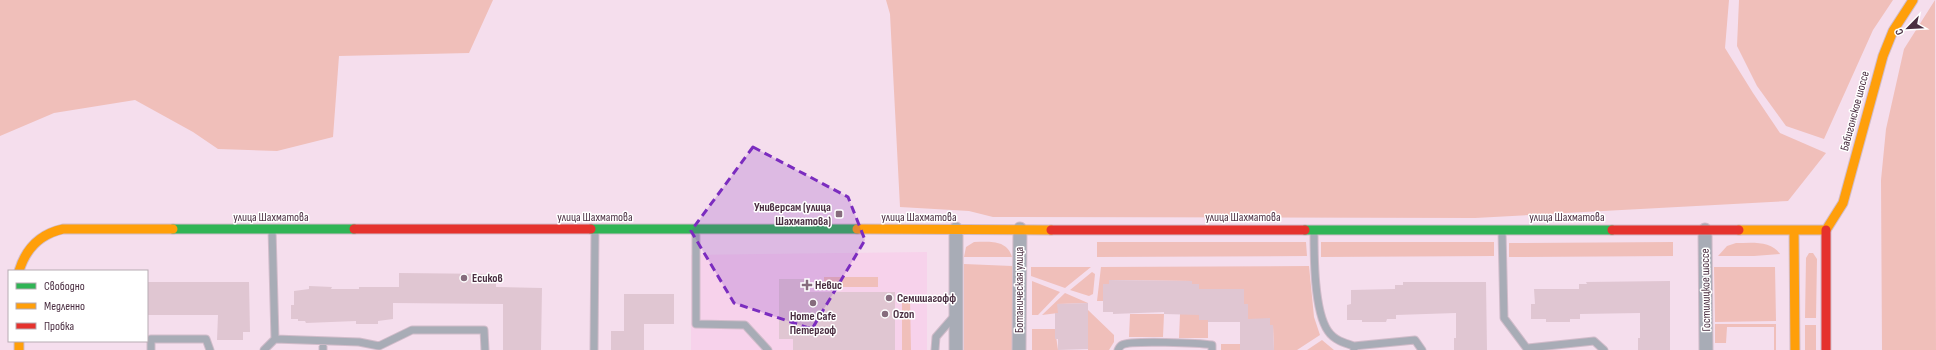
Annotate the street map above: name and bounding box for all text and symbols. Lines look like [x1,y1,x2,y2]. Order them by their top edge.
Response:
north arrow [1888,8,1928,48]
text: С [1892,26,1906,37]
street label: Бабигонское шоссе [1837,69,1873,153]
place label: Универсам (улица Шахматова) [754,200,831,229]
marker: Универсам (улица Шахматова) [834,209,844,219]
street label: улица Шахматова [233,210,309,225]
street label: улица Шахматова [557,210,633,225]
street label: улица Шахматова [881,210,957,225]
street label: улица Шахматова [1205,210,1281,225]
street label: улица Шахматова [1529,210,1605,225]
street label: Ботаническая улица [1012,247,1027,333]
street label: Гостилицкое шоссе [1698,248,1714,332]
legend [8,270,148,342]
place label: Есиков [472,271,503,286]
marker: Есиков [459,273,469,283]
place label: Невис [815,278,842,293]
text: Свободно [44,279,85,294]
marker: Невис [802,280,812,290]
place label: Семишагофф [897,291,956,306]
marker: Семишагофф [884,293,894,303]
marker: Home Cafe Петергоф [808,298,818,308]
text: Медленно [44,299,85,314]
place label: Ozon [893,307,914,322]
place label: Home Cafe Петергоф [790,309,836,338]
marker: Ozon [880,309,890,319]
text: Пробка [44,319,75,334]

